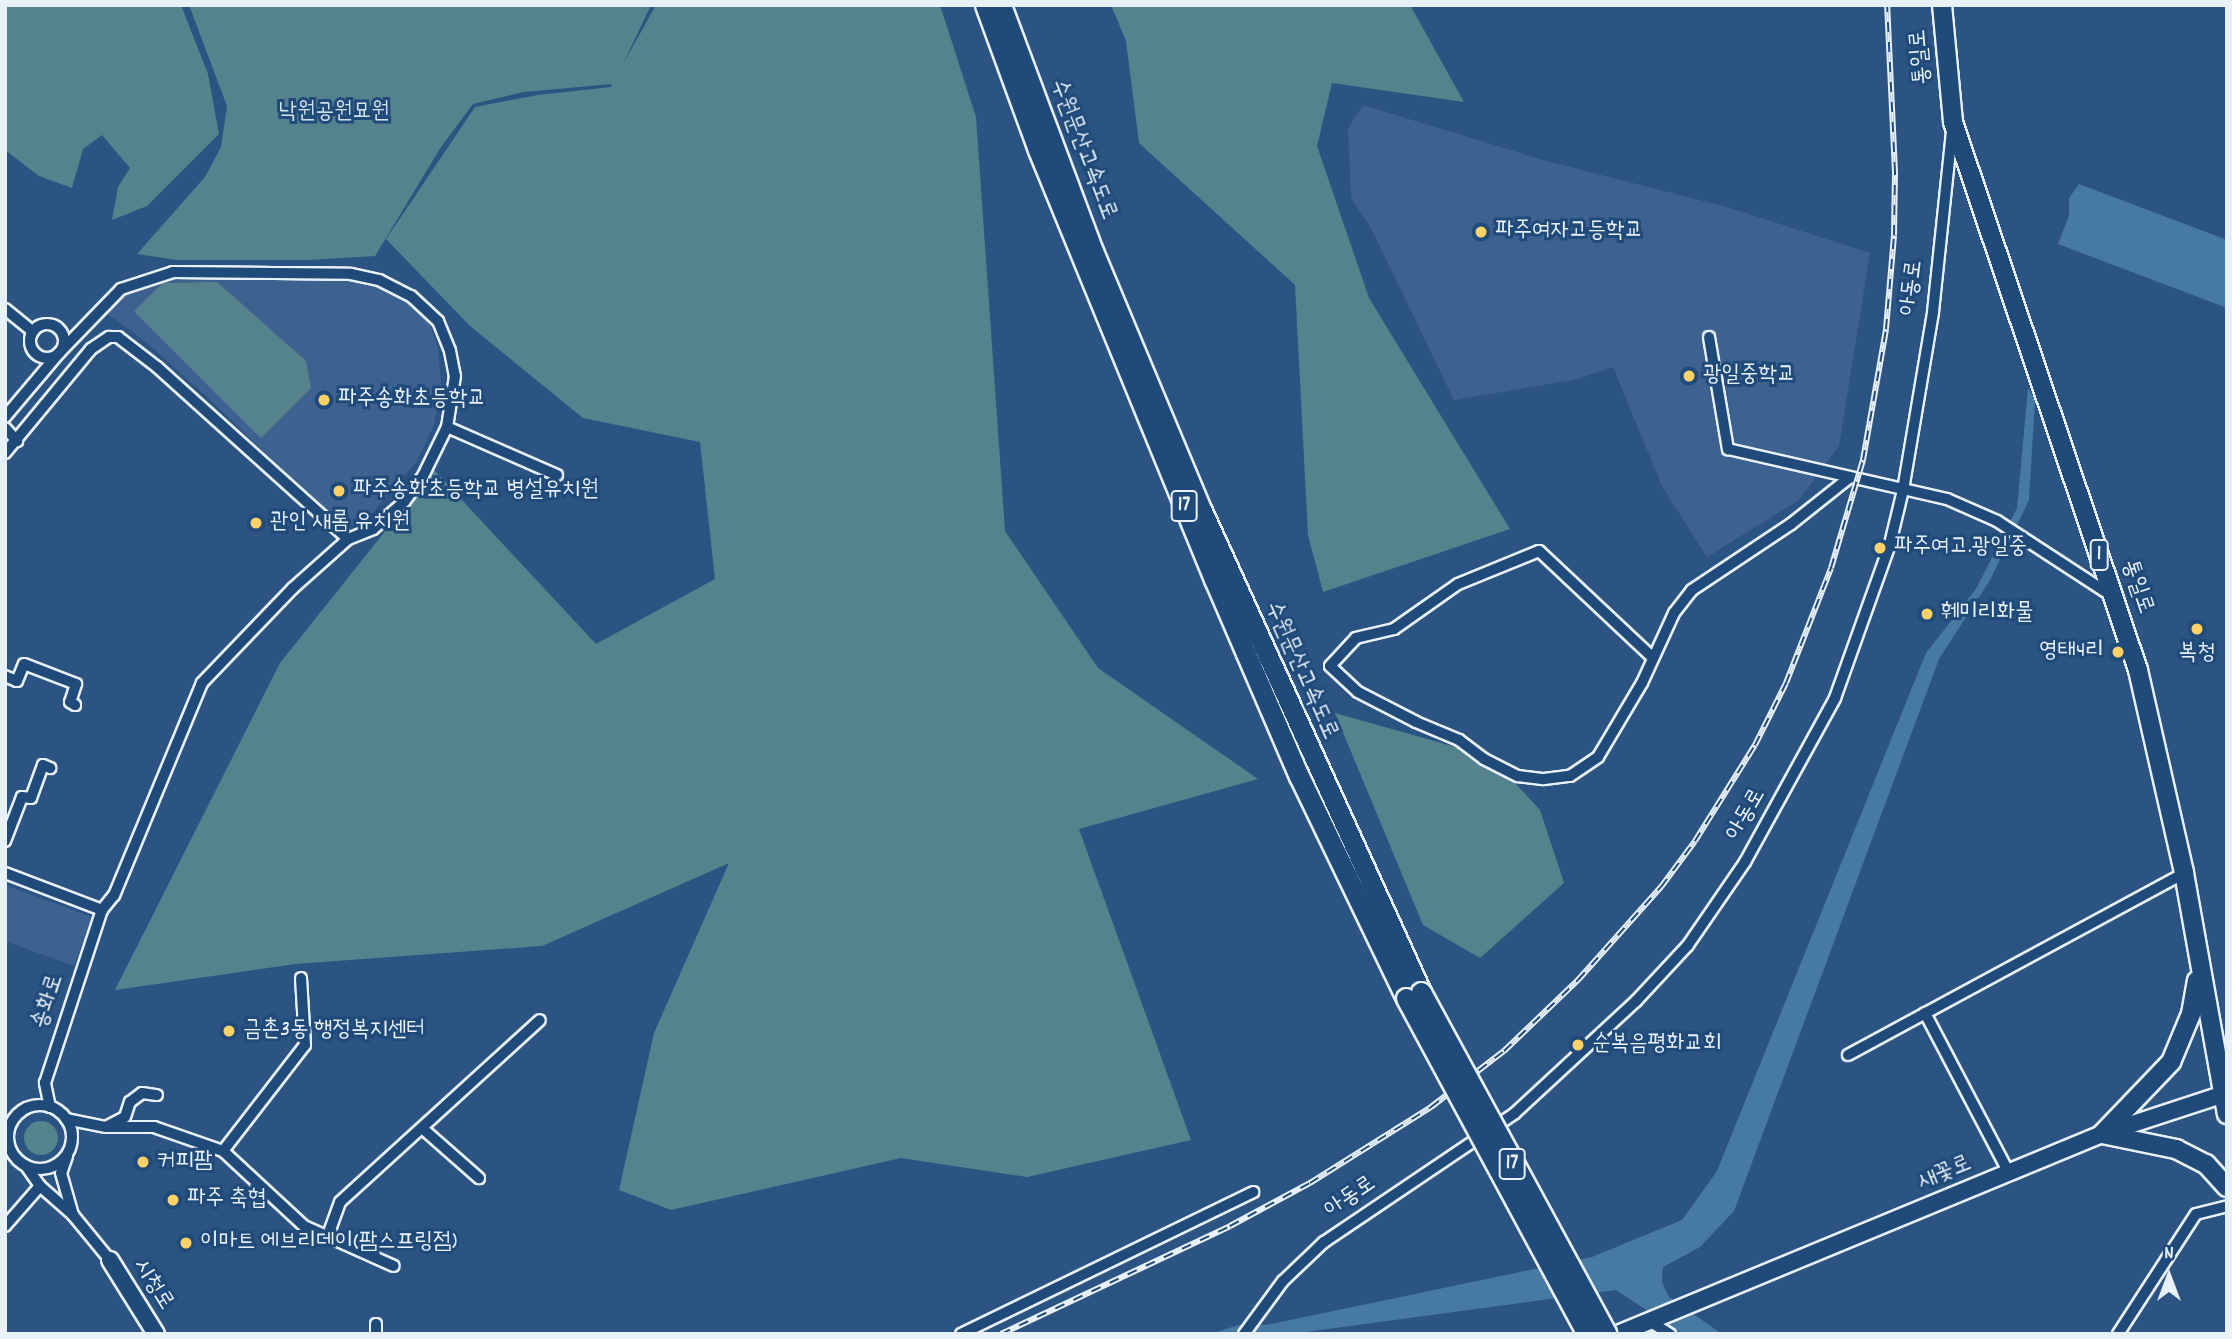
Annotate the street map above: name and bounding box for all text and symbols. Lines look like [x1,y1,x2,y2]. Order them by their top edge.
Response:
street label: 통일로 [1906,28,1938,86]
street label: 수원문산고속도로 [1043,76,1121,224]
park label: 낙원공원묘원 [278,99,390,127]
place label: 파주여자고등학교 [1495,218,1643,246]
marker: 파주여자고등학교 [1473,224,1489,240]
street label: 아동로 [1896,259,1930,317]
place label: 광일중학교 [1703,362,1796,390]
marker: 광일중학교 [1681,368,1697,384]
place label: 파주송화초등학교 [338,386,486,414]
marker: 파주송화초등학교 [316,392,332,408]
place label: 파주송화초등학교 병설유치원 [353,477,599,505]
marker: 파주송화초등학교 병설유치원 [331,483,347,499]
road number: 17 [1170,489,1198,524]
place label: 관인 새롬 유치원 [270,509,410,537]
marker: 관인 새롬 유치원 [248,515,264,531]
place label: 파주여고.광일중 [1894,534,2027,562]
road number: 1 [2088,538,2110,572]
marker: 파주여고.광일중 [1872,540,1888,556]
street label: 통일로 [2114,556,2158,618]
street label: 수원문산고속도로 [1257,598,1343,744]
place label: 훼미리화물 [1941,600,2034,628]
marker: 훼미리화물 [1919,606,1935,622]
marker: 복청 [2189,621,2205,637]
place label: 영태4리 [2039,638,2104,666]
place label: 복청 [2178,640,2216,668]
marker: 영태4리 [2110,644,2126,660]
street label: 아동로 [1721,784,1773,846]
street label: 송화로 [27,971,71,1033]
place label: 금촌3동 행정복지센터 [243,1017,425,1045]
marker: 금촌3동 행정복지센터 [221,1023,237,1039]
place label: 순복음평화교회 [1592,1031,1722,1059]
marker: 순복음평화교회 [1570,1037,1586,1053]
road number: 17 [1498,1146,1526,1182]
place label: 커피팜 [157,1148,213,1176]
street label: 새꽃로 [1914,1151,1976,1197]
marker: 커피팜 [135,1154,151,1170]
street label: 아동로 [1320,1171,1382,1225]
place label: 파주 축협 [187,1186,266,1214]
marker: 파주 축협 [165,1192,181,1208]
place label: 이마트 에브리데이(팜스프링점) [200,1229,457,1257]
marker: 이마트 에브리데이(팜스프링점) [178,1235,194,1251]
north arrow [2134,1241,2204,1311]
text: N [2164,1241,2174,1268]
street label: 시청로 [126,1254,178,1316]

